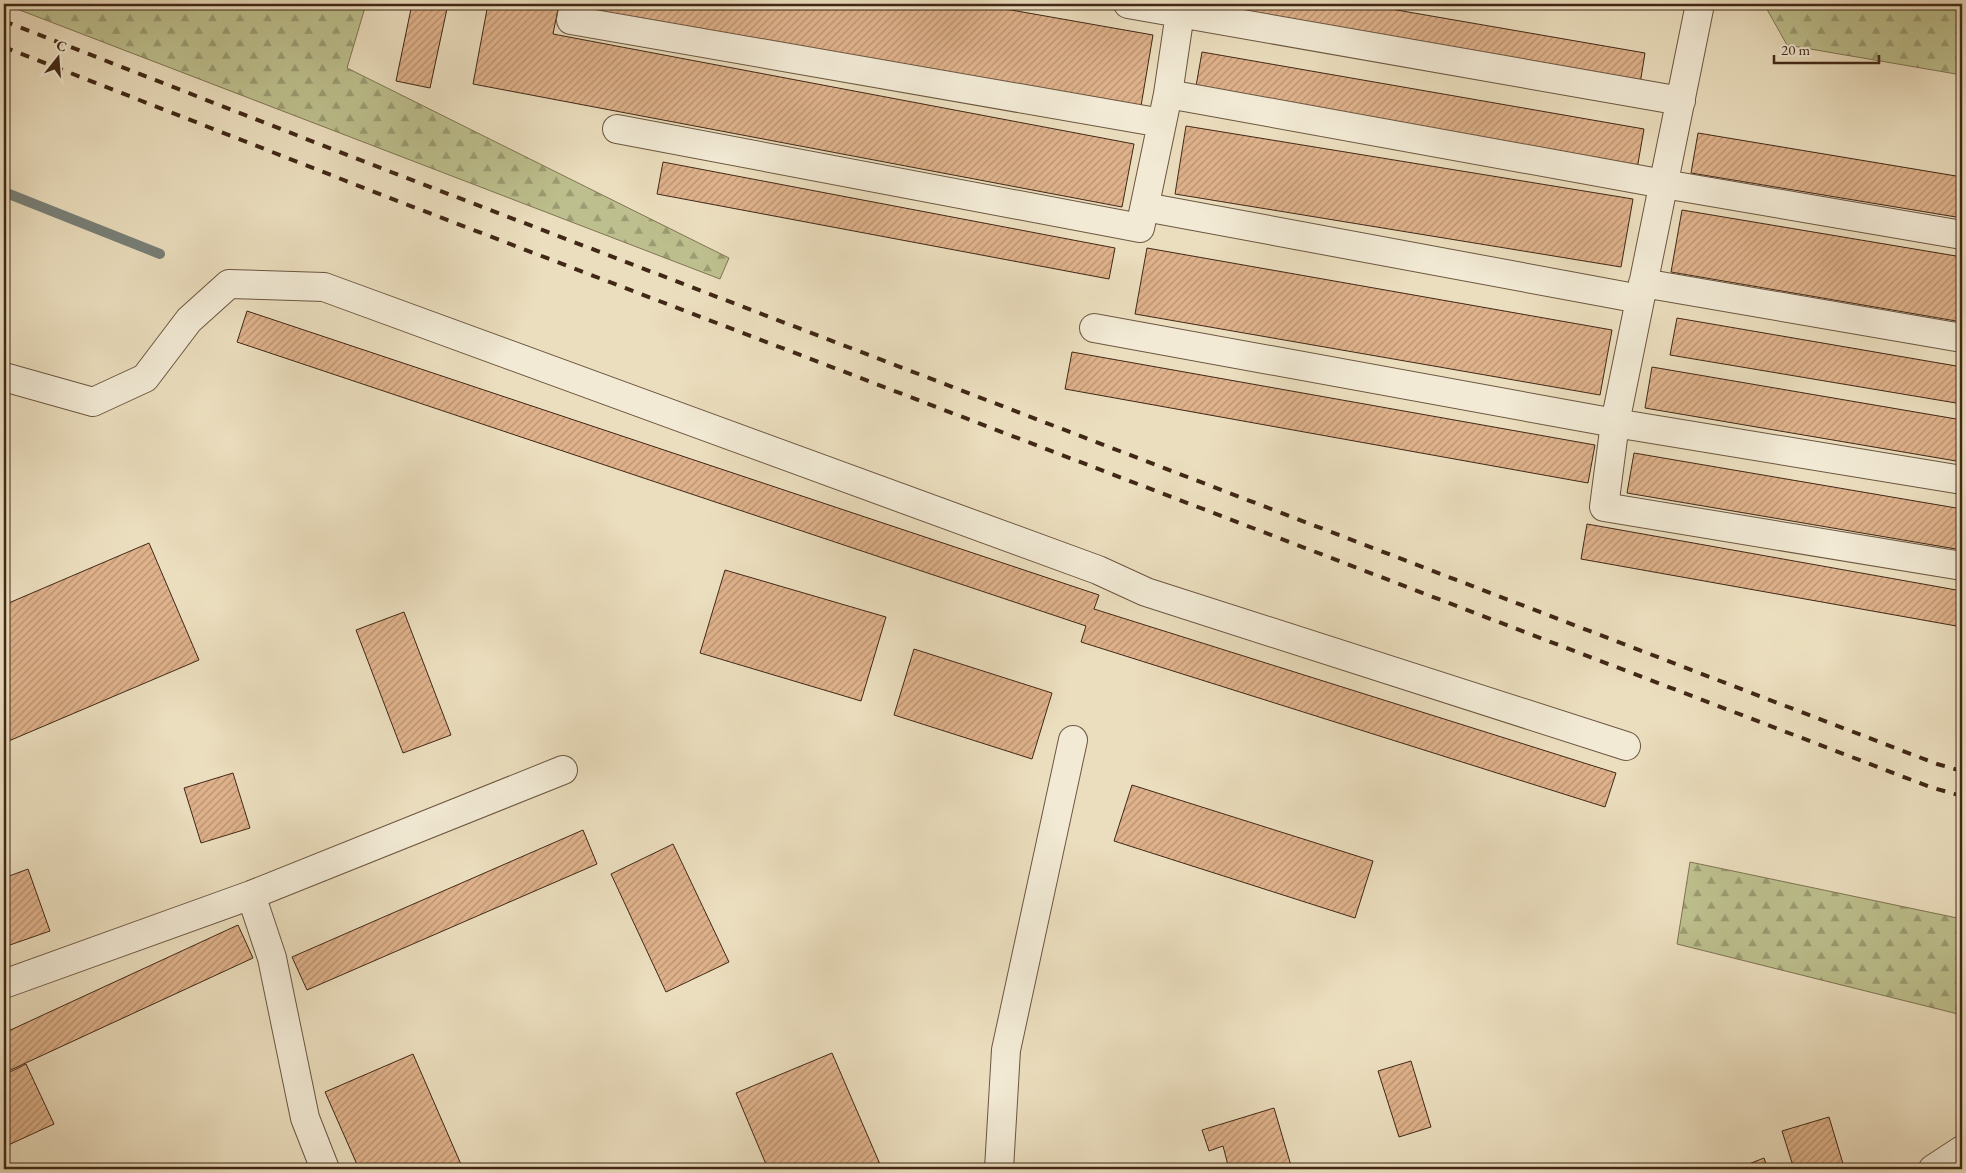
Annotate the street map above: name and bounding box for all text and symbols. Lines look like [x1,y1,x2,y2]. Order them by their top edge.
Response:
north arrow [32,32,82,82]
scale bar [1774,32,1878,64]
text: С [54,36,69,56]
text: 20 m [1781,40,1810,59]

